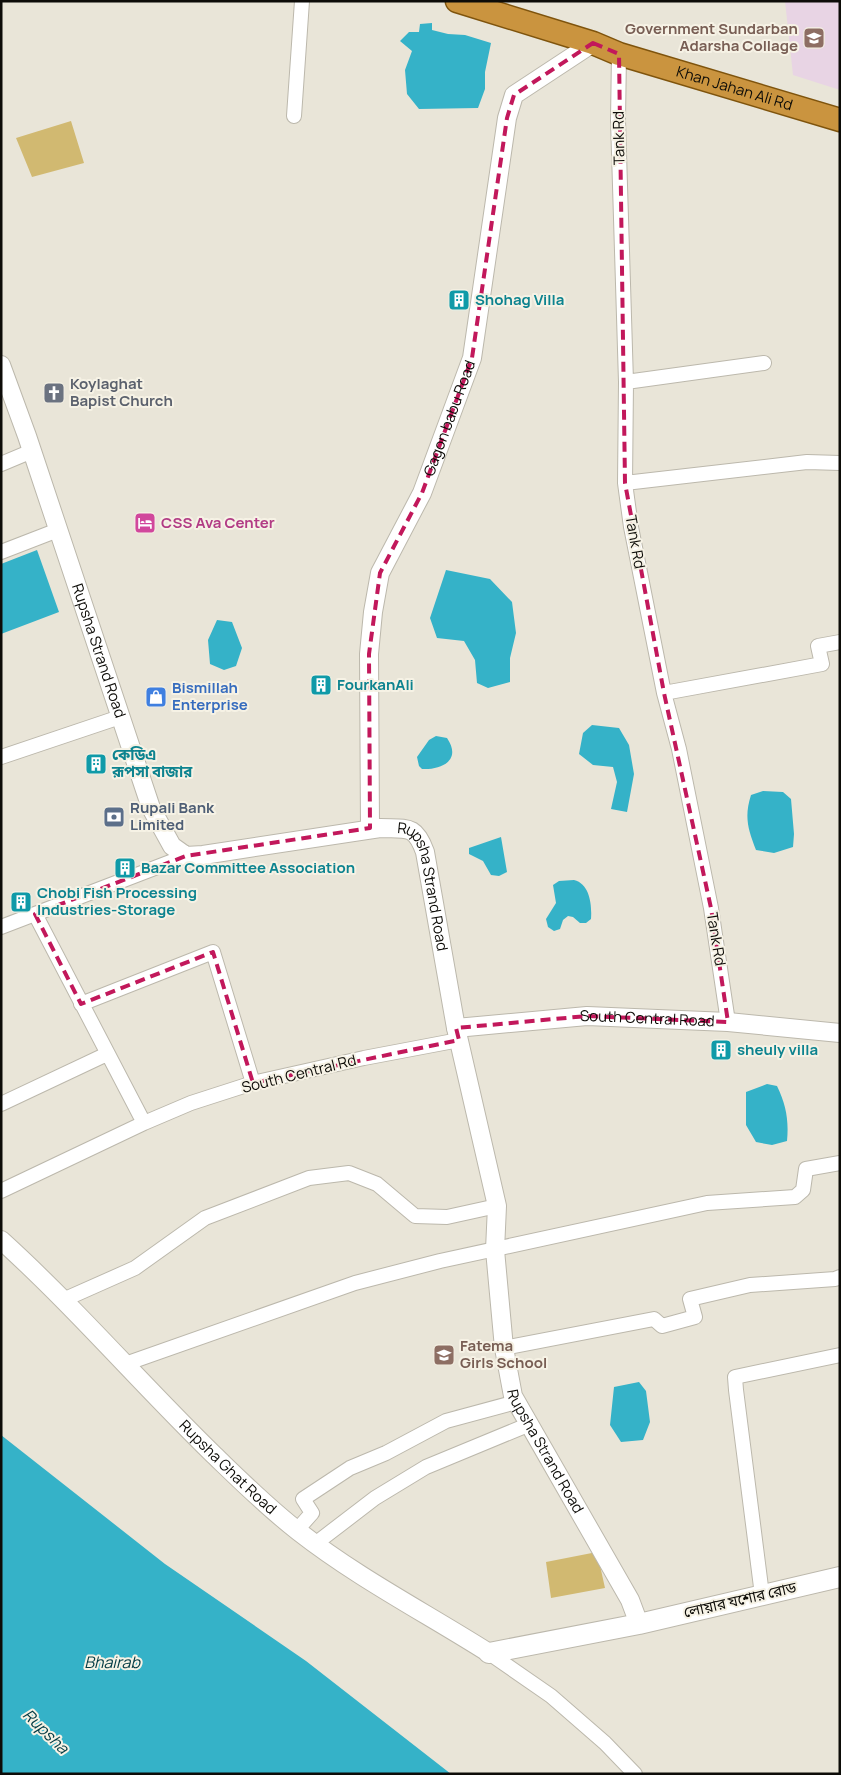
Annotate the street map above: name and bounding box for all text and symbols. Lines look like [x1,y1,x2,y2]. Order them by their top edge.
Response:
place label: Government Sundarban Adarsha Collage [625,18,798,56]
school or university icon: Government Sundarban Adarsha Collage [802,26,826,50]
street label: Khan Jahan Ali Rd [674,61,795,115]
street label: Tank Rd [608,111,629,165]
building icon: Shohag Villa [447,288,471,312]
place label: Shohag Villa [475,289,564,310]
street label: Gagon babu Road [418,357,480,479]
place label: Koylaghat Bapist Church [70,373,173,411]
church icon: Koylaghat Bapist Church [42,381,66,405]
hotel icon: CSS Ava Center [133,511,157,535]
place label: CSS Ava Center [161,512,275,533]
street label: Tank Rd [620,514,651,570]
street label: Rupsha Strand Road [67,581,131,721]
building icon: FourkanAli [309,673,333,697]
place label: FourkanAli [337,674,414,695]
place label: Bismillah Enterprise [172,677,248,715]
shop icon: Bismillah Enterprise [144,685,168,709]
place label: কেডিএ রূপসা বাজার [111,744,193,782]
building icon: কেডিএ রূপসা বাজার [84,752,108,776]
place label: Rupali Bank Limited [130,797,215,835]
bank icon: Rupali Bank Limited [102,805,126,829]
street label: Rupsha Strand Road [397,817,453,953]
building icon: Bazar Committee Association [113,856,137,880]
place label: Bazar Committee Association [141,857,355,878]
place label: Chobi Fish Processing Industries-Storage [37,882,197,920]
building icon: Chobi Fish Processing Industries-Storage [9,890,33,914]
street label: Tank Rd [702,911,731,967]
street label: South Central Road [579,1005,715,1031]
building icon: sheuly villa [709,1038,733,1062]
place label: sheuly villa [737,1039,818,1060]
street label: South Central Rd [239,1049,358,1098]
place label: Fatema Girls School [460,1335,547,1373]
school or university icon: Fatema Girls School [432,1343,456,1367]
street label: Rupsha Strand Road [502,1387,589,1517]
street label: Rupsha Ghat Road [175,1415,281,1519]
street label: লোয়ার যশোর রোড [681,1576,799,1623]
water label: Bhairab [84,1651,141,1673]
water label: Rupsha [18,1704,74,1759]

